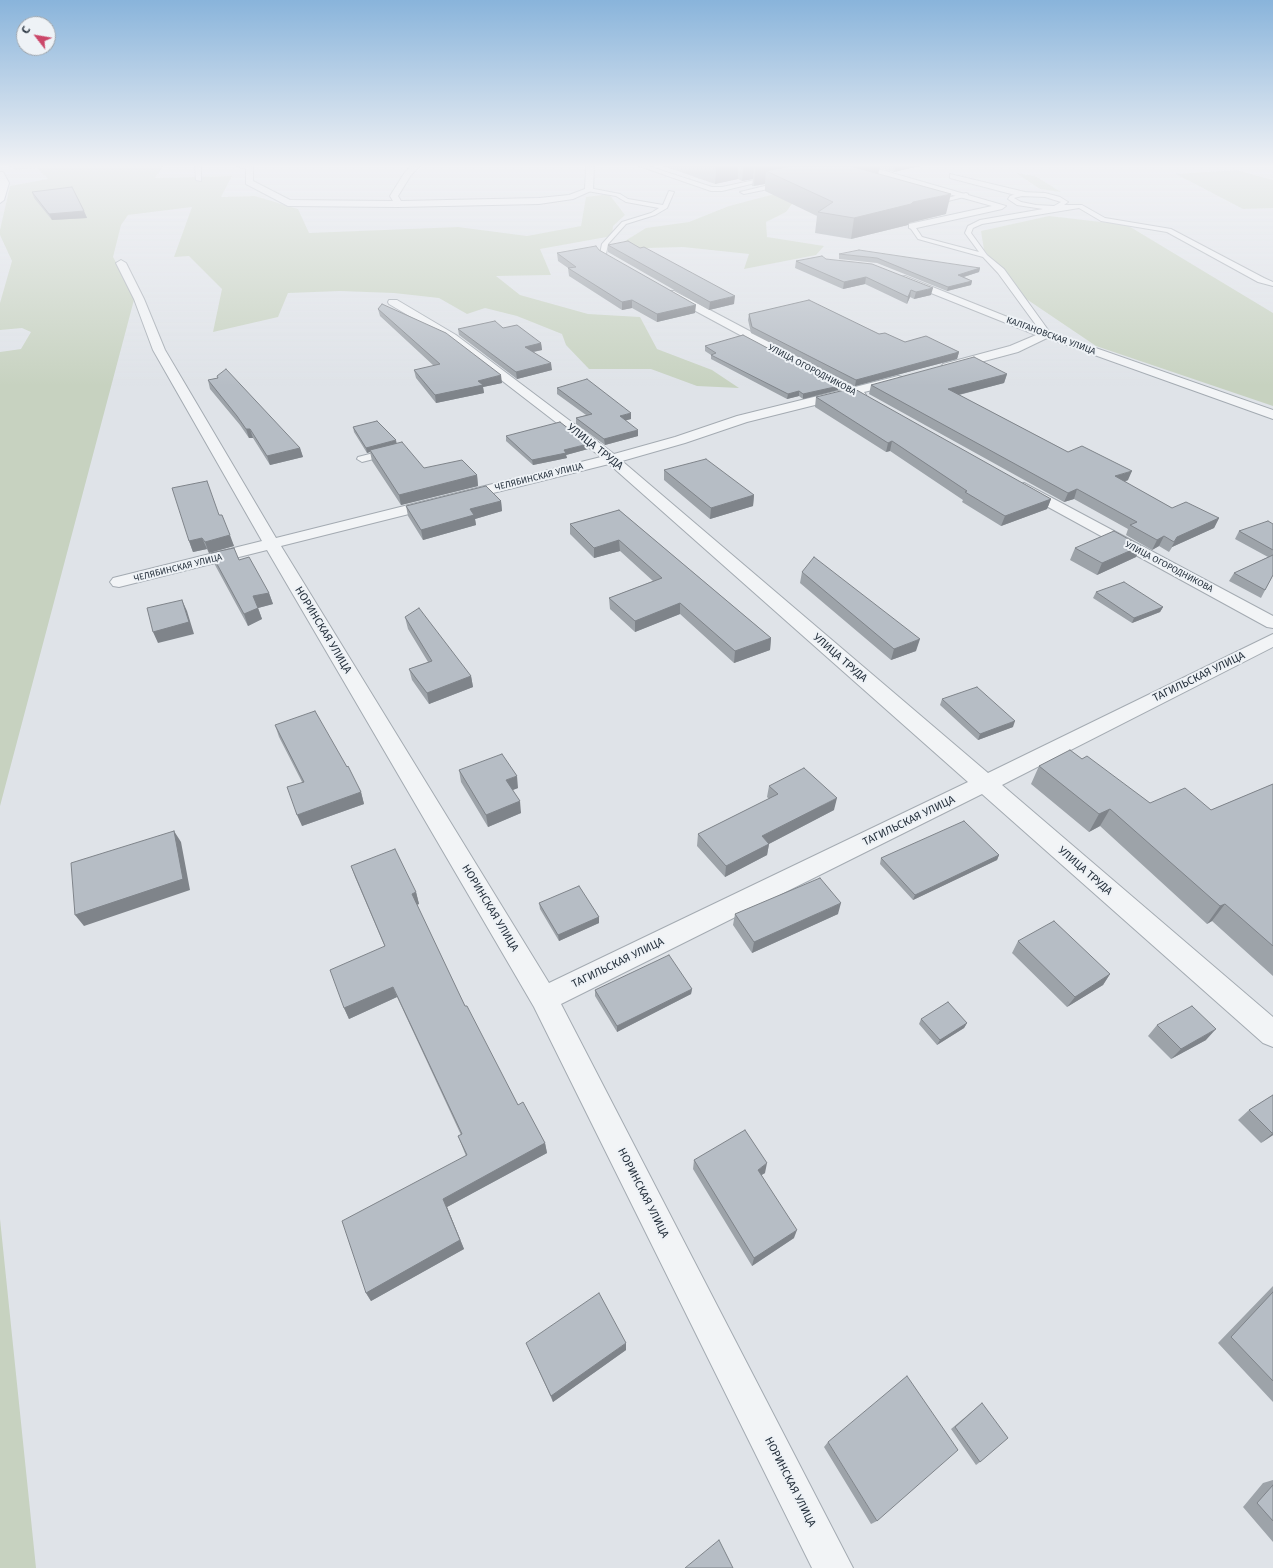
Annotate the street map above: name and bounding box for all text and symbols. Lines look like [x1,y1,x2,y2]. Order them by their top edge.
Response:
north arrow [16,16,56,56]
text: С [19,24,33,36]
street label: КАЛГАНОВСКАЯ УЛИЦА [1005,315,1097,357]
street label: УЛИЦА ОГОРОДНИКОВА [766,342,858,398]
street label: УЛИЦА ТРУДА [564,421,626,473]
street label: ЧЕЛЯБИНСКАЯ УЛИЦА [494,461,584,493]
street label: УЛИЦА ОГОРОДНИКОВА [1123,539,1215,595]
street label: ЧЕЛЯБИНСКАЯ УЛИЦА [133,552,223,584]
street label: НОРИНСКАЯ УЛИЦА [292,584,354,676]
street label: УЛИЦА ТРУДА [810,631,870,685]
street label: ТАГИЛЬСКАЯ УЛИЦА [1151,649,1247,705]
street label: ТАГИЛЬСКАЯ УЛИЦА [861,793,957,849]
street label: УЛИЦА ТРУДА [1055,844,1115,898]
street label: НОРИНСКАЯ УЛИЦА [459,862,521,954]
street label: ТАГИЛЬСКАЯ УЛИЦА [570,935,666,991]
street label: НОРИНСКАЯ УЛИЦА [615,1146,671,1240]
street label: НОРИНСКАЯ УЛИЦА [762,1435,818,1529]

